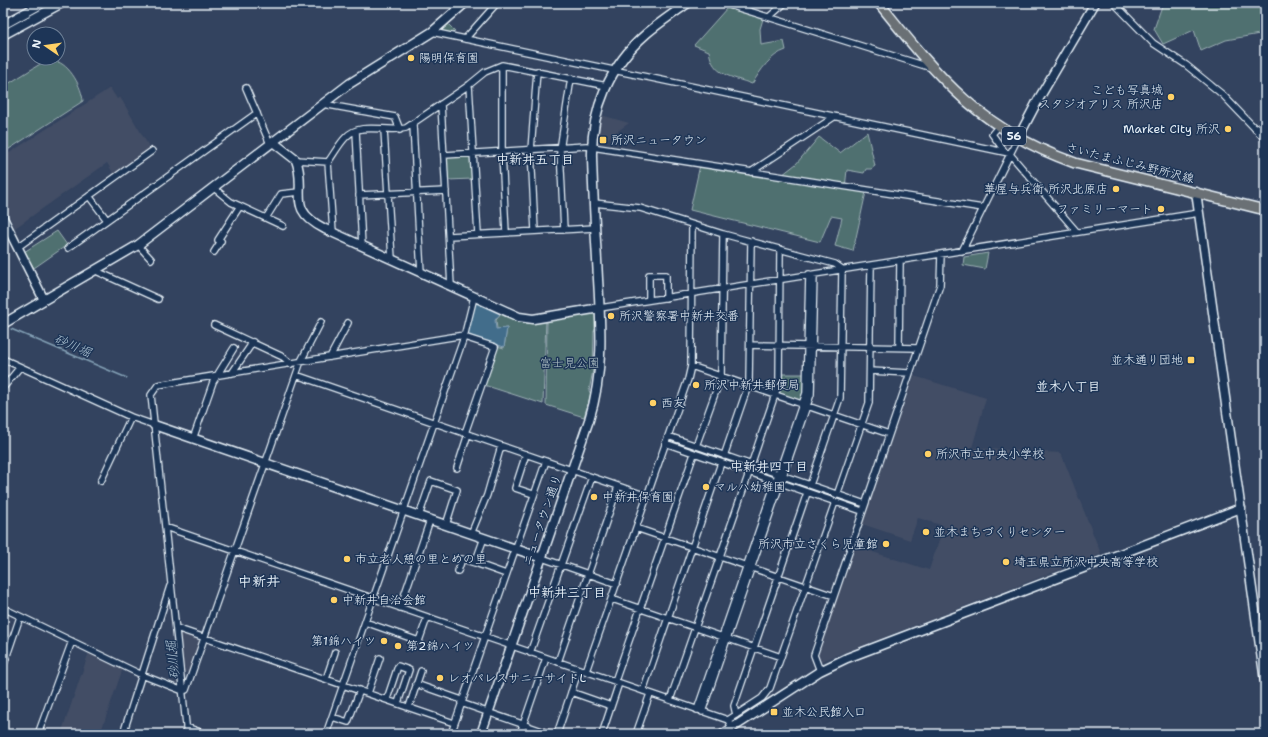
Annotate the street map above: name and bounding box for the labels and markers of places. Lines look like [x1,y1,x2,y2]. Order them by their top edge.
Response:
place label: 陽明保育園 [419,50,479,66]
marker: 陽明保育園 [406,53,416,63]
place label: こども写真城 スタジオアリス 所沢店 [1039,82,1163,112]
marker: こども写真城 スタジオアリス 所沢店 [1166,92,1176,102]
place label: Market City 所沢 [1123,121,1220,137]
marker: Market City 所沢 [1223,124,1233,134]
place label: 所沢ニュータウン [611,132,707,148]
marker: 所沢ニュータウン [598,135,608,145]
place label: 華屋与兵衛 所沢北原店 [984,181,1108,197]
marker: 華屋与兵衛 所沢北原店 [1111,184,1121,194]
place label: ファミリーマート [1057,201,1153,217]
marker: ファミリーマート [1156,204,1166,214]
place label: 所沢警察署中新井交番 [619,308,739,324]
marker: 所沢警察署中新井交番 [606,311,616,321]
place label: 並木通り団地 [1111,352,1183,368]
marker: 並木通り団地 [1186,355,1196,365]
place label: 所沢中新井郵便局 [704,377,800,393]
marker: 所沢中新井郵便局 [691,380,701,390]
place label: 西友 [661,395,685,411]
marker: 西友 [648,398,658,408]
place label: 所沢市立中央小学校 [936,446,1044,462]
marker: 所沢市立中央小学校 [923,449,933,459]
place label: マルハ幼稚園 [714,479,786,495]
marker: マルハ幼稚園 [701,482,711,492]
place label: 中新井保育園 [602,489,674,505]
marker: 中新井保育園 [589,492,599,502]
place label: 並木まちづくりセンター [934,524,1066,540]
marker: 並木まちづくりセンター [921,527,931,537]
place label: 所沢市立さくら児童館 [758,536,878,552]
marker: 所沢市立さくら児童館 [881,539,891,549]
place label: 市立老人憩の里とめの里 [355,551,487,567]
marker: 市立老人憩の里とめの里 [342,554,352,564]
place label: 埼玉県立所沢中央高等学校 [1014,554,1158,570]
marker: 埼玉県立所沢中央高等学校 [1001,557,1011,567]
place label: 中新井自治会館 [342,592,426,608]
marker: 中新井自治会館 [329,595,339,605]
place label: 第1錦ハイツ [311,633,376,649]
marker: 第1錦ハイツ [379,636,389,646]
place label: 第2錦ハイツ [406,638,474,654]
marker: 第2錦ハイツ [393,641,403,651]
place label: レオパレスサニーサイドL [448,670,587,686]
marker: レオパレスサニーサイドL [435,673,445,683]
place label: 並木公民館入口 [782,704,866,720]
marker: 並木公民館入口 [769,707,779,717]

